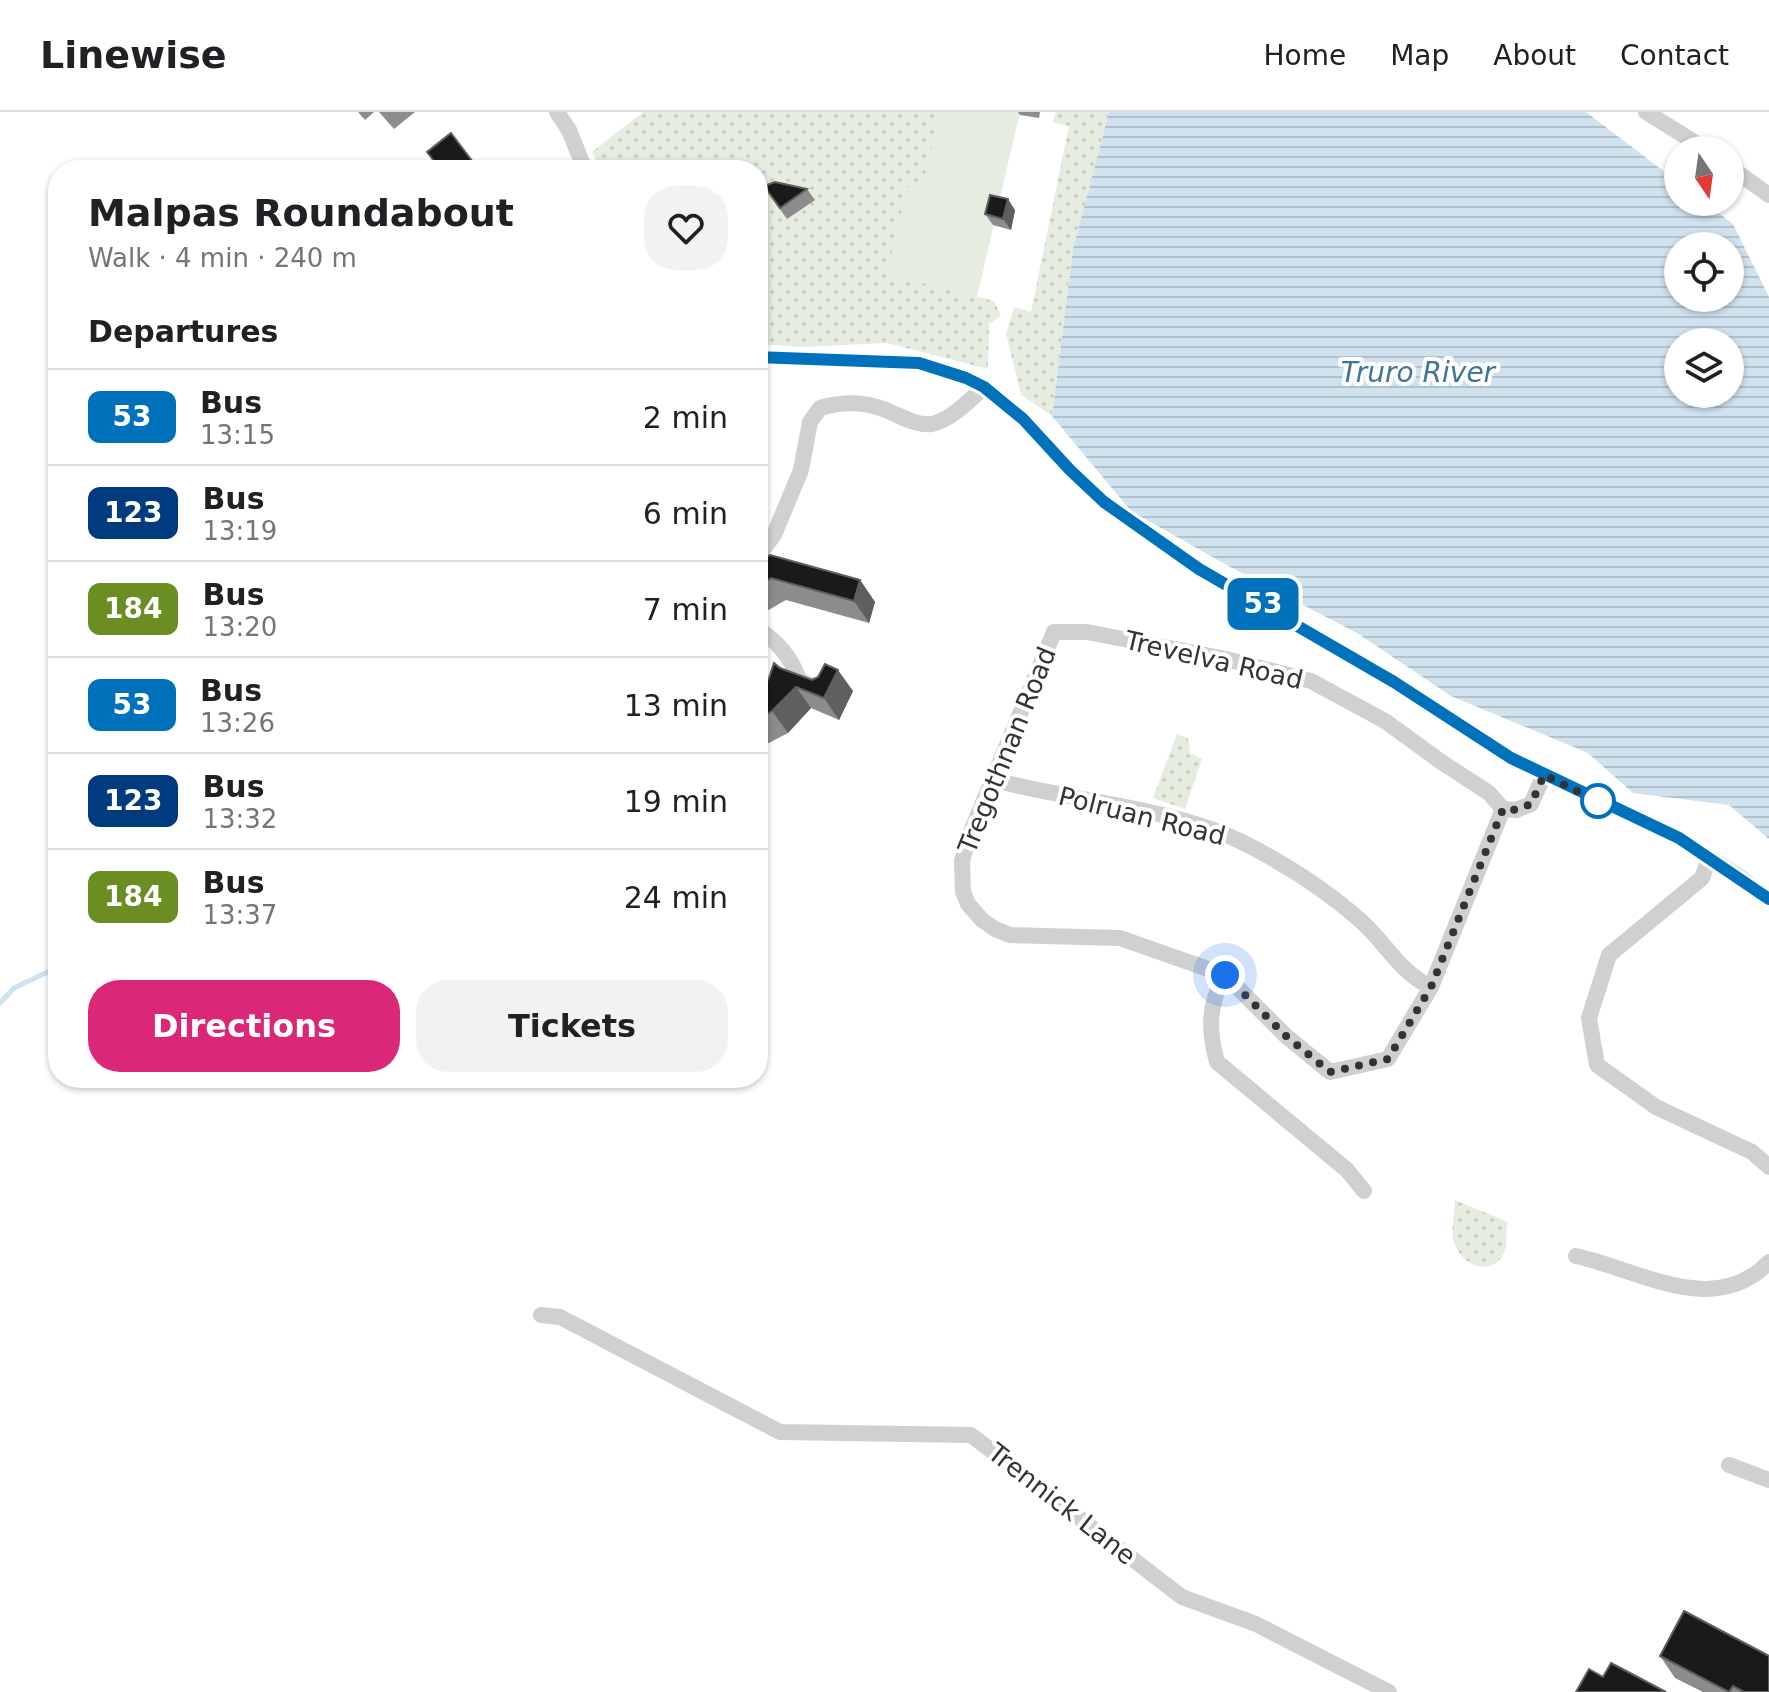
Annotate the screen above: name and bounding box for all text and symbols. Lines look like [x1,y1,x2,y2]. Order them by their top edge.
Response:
text: Linewise [40,33,227,77]
text: Home [1263,39,1346,72]
text: Map [1390,39,1449,72]
text: About [1493,39,1576,72]
text: Contact [1620,39,1729,72]
north arrow [1664,136,1744,216]
map controls [1664,136,1744,408]
button: heart [644,186,728,270]
text: Malpas Roundabout [88,191,514,235]
button: locate [1664,232,1744,312]
text: Walk · 4 min · 240 m [88,243,357,273]
text: Departures [88,314,278,349]
button: layers [1664,328,1744,408]
water label: Truro River [1341,356,1497,389]
text: Bus [200,385,262,420]
text: 53 [113,400,151,433]
text: 2 min [643,400,728,435]
text: 13:15 [200,420,275,450]
text: Bus [202,481,265,516]
text: 123 [104,496,162,529]
text: 6 min [643,496,728,531]
text: 13:19 [202,516,277,546]
text: Bus [202,577,265,612]
line badge: 53 [1227,578,1299,630]
text: 53 [1244,587,1282,620]
text: 184 [104,592,162,625]
text: 7 min [643,592,728,627]
text: 13:20 [202,612,277,642]
street label: Trevelva Road [1121,625,1306,695]
street label: Tregothnan Road [952,643,1062,858]
text: Bus [200,673,262,708]
text: 53 [113,688,151,721]
text: 13 min [624,688,728,723]
text: 13:26 [200,708,275,738]
text: Bus [202,769,265,804]
street label: Polruan Road [1055,781,1229,851]
text: 123 [104,784,162,817]
text: 19 min [624,784,728,819]
unlabelled marker [1581,784,1615,818]
text: 13:32 [202,804,277,834]
text: Bus [202,865,265,900]
text: 184 [104,880,162,913]
text: 24 min [624,880,728,915]
text: 13:37 [202,900,277,930]
your location [1205,955,1245,995]
button: Directions [88,980,400,1072]
button: Tickets [416,980,728,1072]
street label: Trennick Lane [981,1437,1142,1571]

